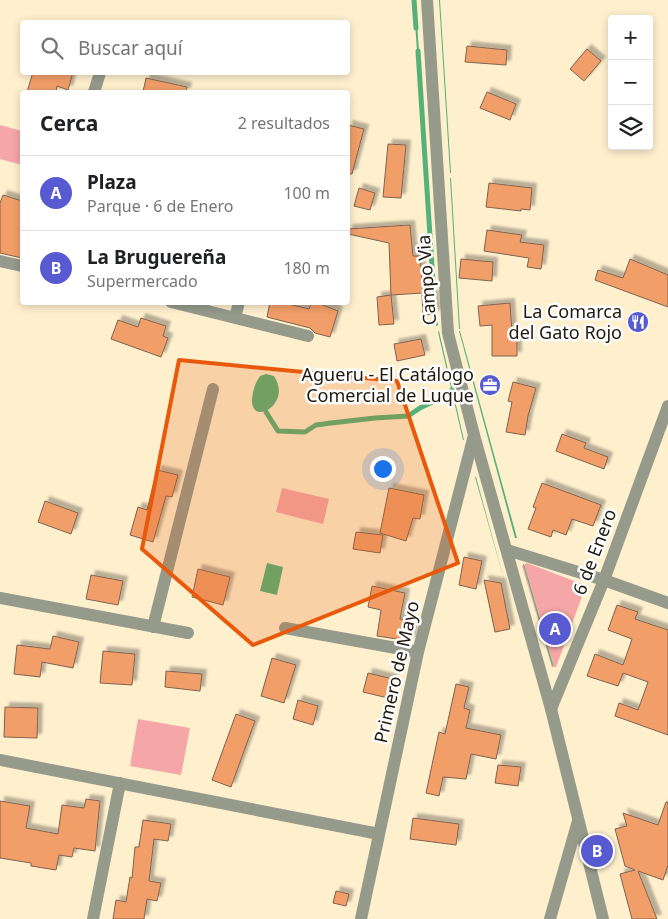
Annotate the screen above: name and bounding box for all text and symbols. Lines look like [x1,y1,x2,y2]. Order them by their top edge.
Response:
map controls [608,15,653,150]
button: + [608,15,653,60]
search box [20,20,350,75]
icon: search [38,34,66,62]
text: Buscar aquí [78,35,183,61]
button: − [608,60,653,105]
button: layers [608,105,653,150]
text: Cerca [40,109,98,137]
text: 2 resultados [238,112,330,134]
text: Plaza [87,169,137,195]
text: A [50,182,62,204]
text: 100 m [283,182,330,204]
text: Parque · 6 de Enero [87,195,233,217]
street label: Campo Via [411,234,441,326]
text: La Bruguereña [87,244,226,270]
text: B [51,257,61,279]
text: 180 m [283,257,330,279]
text: Supermercado [87,270,198,292]
place label: La Comarca del Gato Rojo [509,299,622,344]
restaurant icon: La Comarca del Gato Rojo [626,310,650,334]
place label: Agueru - El Catálogo Comercial de Luque [302,362,474,407]
office icon: Agueru - El Catálogo Comercial de Luque [478,373,502,397]
your location [370,456,396,482]
street label: 6 de Enero [567,505,621,598]
street label: Primero de Mayo [368,598,424,745]
pin: A [539,610,571,648]
pin: B [581,832,613,870]

